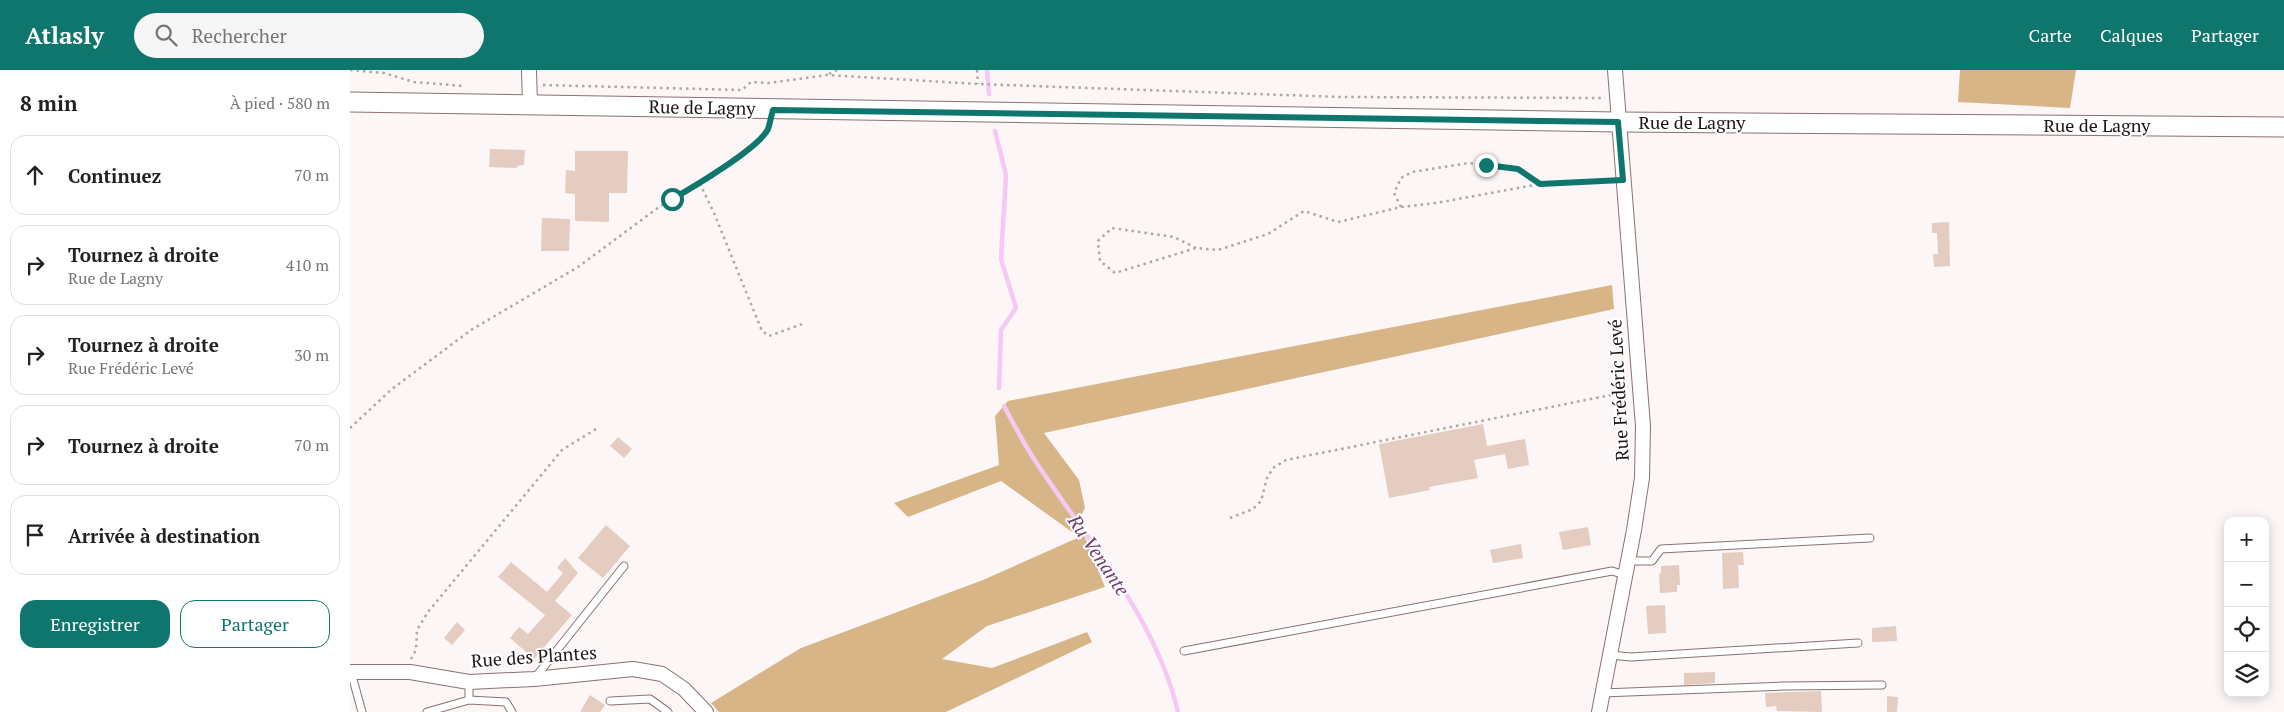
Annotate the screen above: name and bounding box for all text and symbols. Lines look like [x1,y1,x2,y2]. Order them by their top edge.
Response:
search box [134,13,484,58]
text: Atlasly [25,19,104,51]
icon: search [152,21,180,49]
text: Rechercher [192,23,287,48]
text: Carte [2029,23,2072,47]
text: Calques [2100,23,2163,47]
text: Partager [2191,23,2259,47]
text: 8 min [20,89,77,117]
text: À pied · 580 m [230,92,330,114]
street label: Rue de Lagny [648,94,757,120]
street label: Rue de Lagny [1639,110,1746,134]
street label: Rue de Lagny [2044,113,2151,137]
route end [1475,154,1498,177]
icon: ahead [21,161,49,189]
text: Continuez [68,163,161,188]
text: 70 m [294,164,329,186]
route start [661,188,684,211]
text: Tournez à droite [68,242,219,267]
icon: right [21,251,49,279]
text: 410 m [286,254,329,276]
text: Rue de Lagny [68,267,163,289]
street label: Rue Frédéric Levé [1602,319,1634,461]
text: Tournez à droite [68,332,219,357]
icon: right [21,341,49,369]
text: 30 m [294,344,329,366]
text: Rue Frédéric Levé [68,357,194,379]
icon: right [21,431,49,459]
text: Tournez à droite [68,433,219,458]
text: 70 m [294,434,329,456]
water label: Ru Venante [1063,508,1136,601]
map controls [2224,517,2269,697]
button: + [2224,517,2269,562]
icon: arrive [21,521,49,549]
text: Arrivée à destination [68,523,260,548]
button: − [2224,562,2269,607]
button: Enregistrer [20,600,170,648]
button: Partager [180,600,330,648]
button: locate [2224,607,2269,652]
street label: Rue des Plantes [470,640,598,672]
button: layers [2224,652,2269,697]

